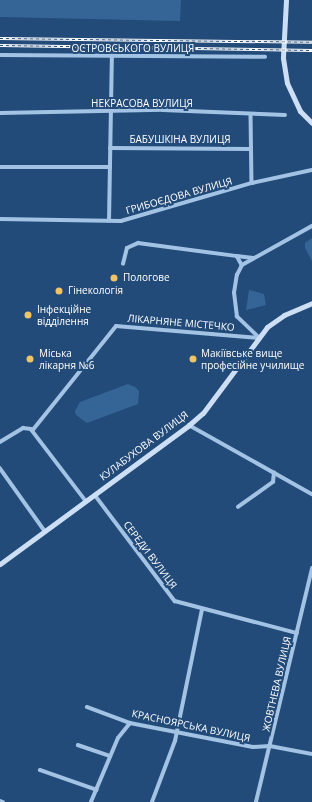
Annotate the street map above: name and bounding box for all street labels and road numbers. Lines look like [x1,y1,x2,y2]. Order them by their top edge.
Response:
street label: ОСТРОВСЬКОГО ВУЛИЦЯ [72,43,194,55]
street label: НЕКРАСОВА ВУЛИЦЯ [91,98,193,110]
street label: БАБУШКІНА ВУЛИЦЯ [129,134,231,146]
street label: ГРИБОЄДОВА ВУЛИЦЯ [124,175,234,217]
street label: ЛІКАРНЯНЕ МІСТЕЧКО [127,312,235,334]
street label: КУЛАБУХОВА ВУЛИЦЯ [97,409,191,483]
street label: СЕРЕДИ ВУЛИЦЯ [121,519,179,591]
street label: ЖОВТНЕВА ВУЛИЦЯ [260,635,294,733]
street label: КРАСНОЯРСЬКА ВУЛИЦЯ [131,708,251,744]

